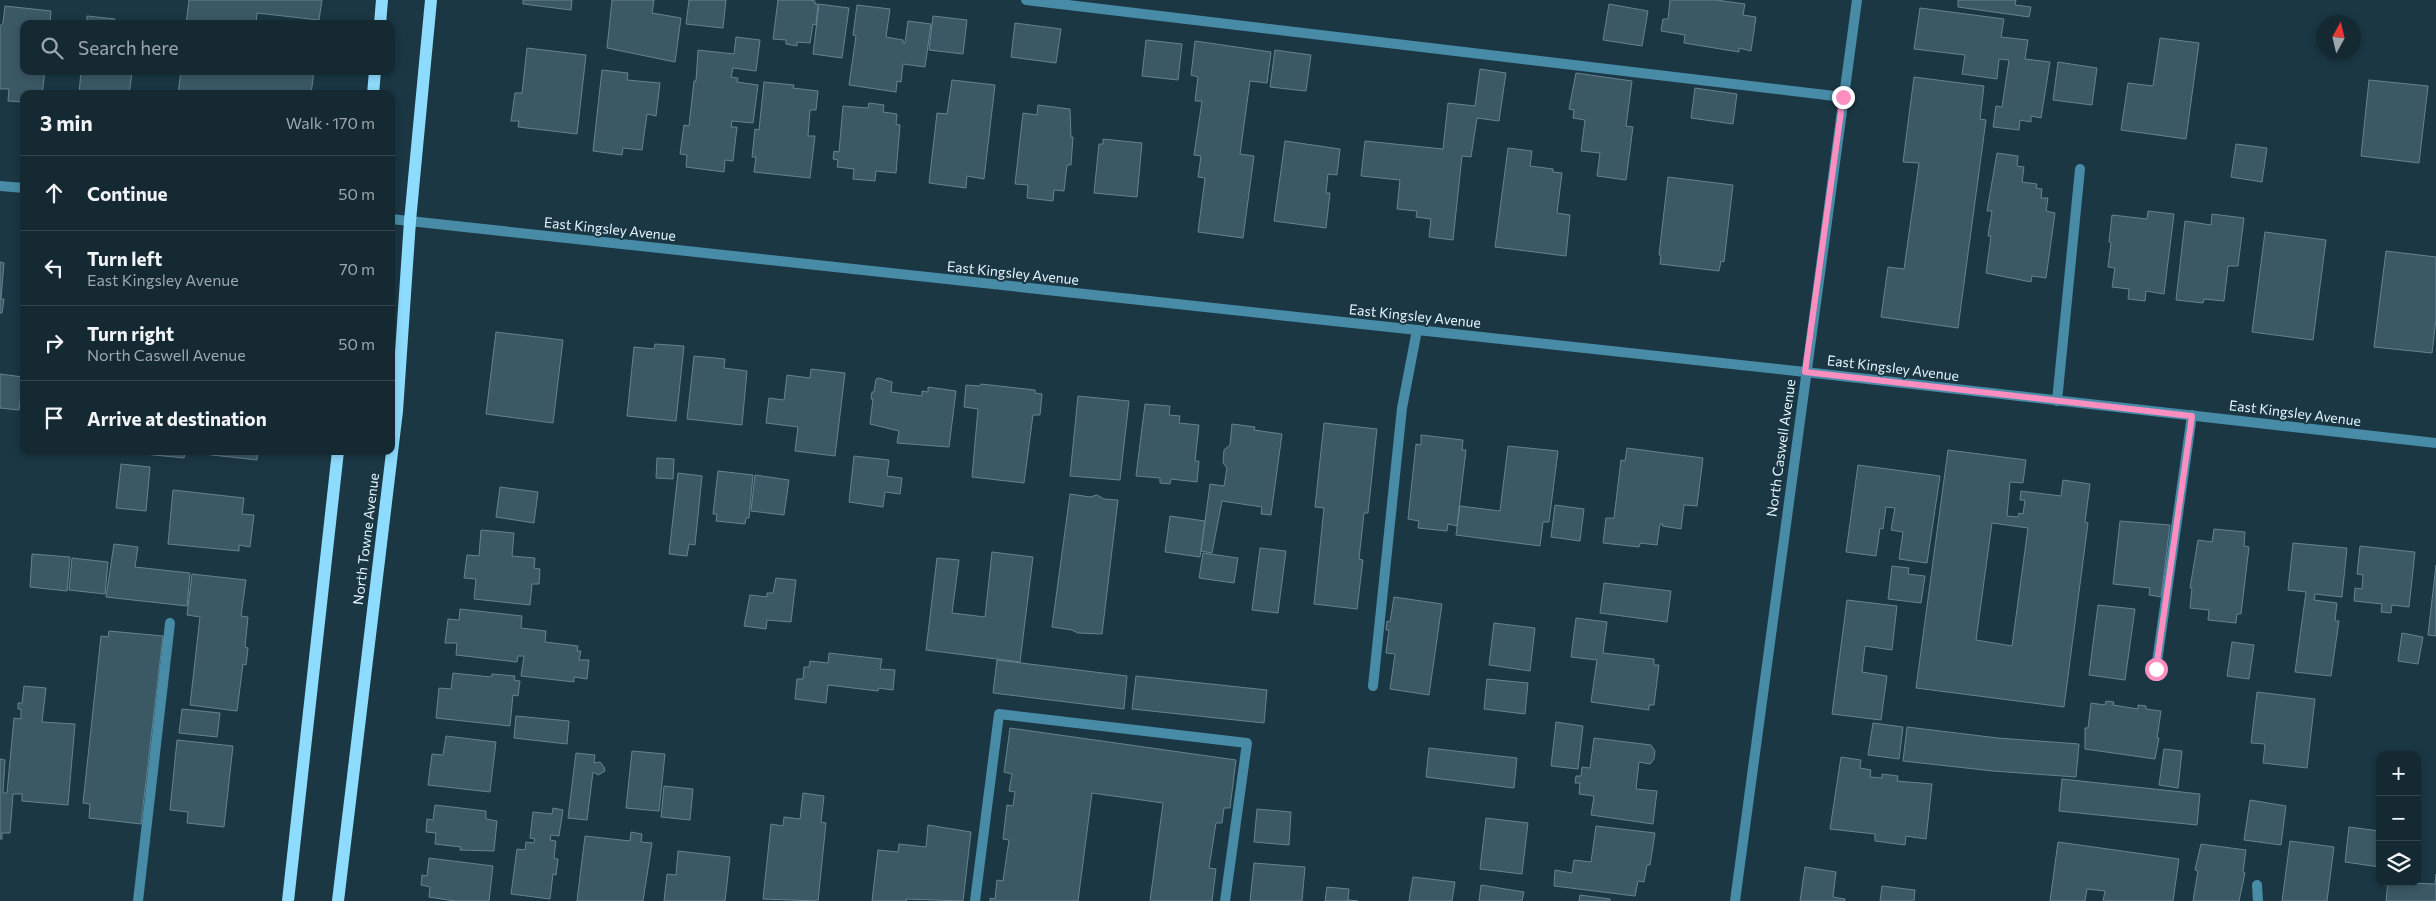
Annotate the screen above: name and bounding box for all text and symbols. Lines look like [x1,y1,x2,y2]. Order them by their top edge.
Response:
north arrow [2316,15,2361,60]
search box [20,20,395,75]
icon: search [38,34,66,62]
text: Search here [78,36,178,59]
route end [1832,86,1855,109]
text: 3 min [40,110,93,135]
text: Walk · 170 m [286,113,375,132]
icon: ahead [40,179,68,207]
text: Continue [87,182,167,205]
text: 50 m [338,184,375,203]
street label: East Kingsley Avenue [543,213,677,244]
text: Turn left [87,247,162,270]
icon: left [40,254,68,282]
street label: East Kingsley Avenue [946,257,1080,288]
text: 70 m [339,259,375,278]
text: East Kingsley Avenue [87,270,239,289]
street label: East Kingsley Avenue [1348,300,1482,331]
text: Turn right [87,322,174,345]
icon: right [40,329,68,357]
text: 50 m [338,334,375,353]
text: North Caswell Avenue [87,345,246,364]
street label: East Kingsley Avenue [1826,351,1960,384]
street label: North Caswell Avenue [1762,378,1799,518]
street label: East Kingsley Avenue [2228,396,2362,429]
icon: arrive [40,404,68,432]
text: Arrive at destination [87,407,267,430]
street label: North Towne Avenue [349,472,382,606]
route start [2145,658,2168,681]
map controls [2376,751,2421,886]
button: + [2376,751,2421,796]
button: − [2376,796,2421,841]
button: layers [2376,841,2421,886]

